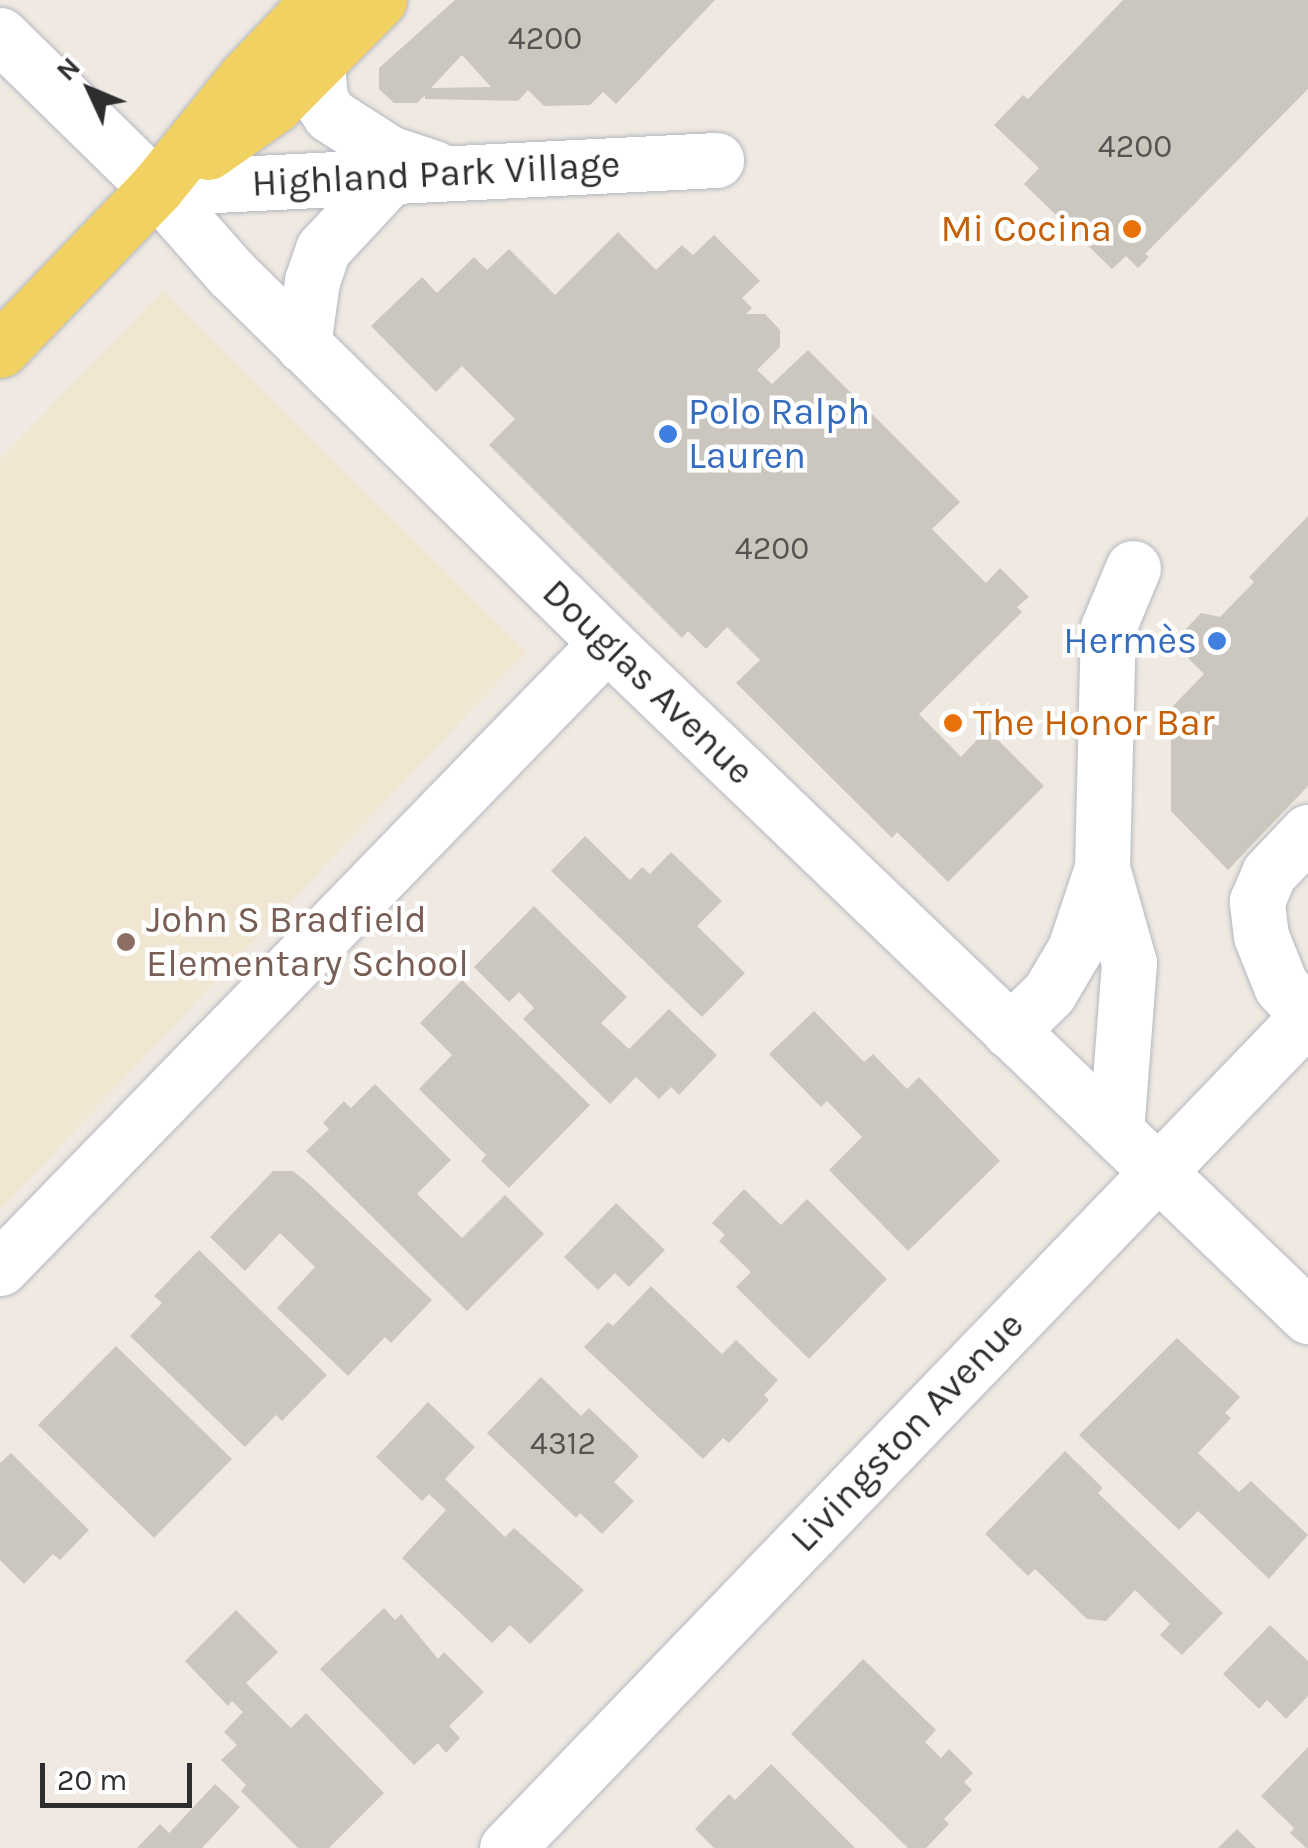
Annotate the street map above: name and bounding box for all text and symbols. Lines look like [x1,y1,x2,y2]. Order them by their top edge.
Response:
house number: 4200 [508,20,582,58]
north arrow [40,40,140,140]
text: N [49,50,87,88]
house number: 4200 [1098,128,1172,166]
street label: Highland Park Village [250,142,622,206]
place label: Mi Cocina [941,206,1112,252]
marker: Mi Cocina [1121,218,1143,240]
place label: Polo Ralph Lauren [688,389,870,478]
marker: Polo Ralph Lauren [657,423,679,445]
house number: 4200 [735,530,809,568]
street label: Douglas Avenue [533,570,763,794]
place label: Hermès [1063,618,1197,664]
marker: Hermès [1206,630,1228,652]
place label: The Honor Bar [973,700,1214,746]
marker: The Honor Bar [942,712,964,734]
place label: John S Bradfield Elementary School [146,897,469,986]
marker: John S Bradfield Elementary School [115,931,137,953]
street label: Livingston Avenue [781,1303,1033,1561]
house number: 4312 [530,1425,596,1463]
scale bar [45,1743,198,1805]
text: 20 m [57,1762,127,1798]

